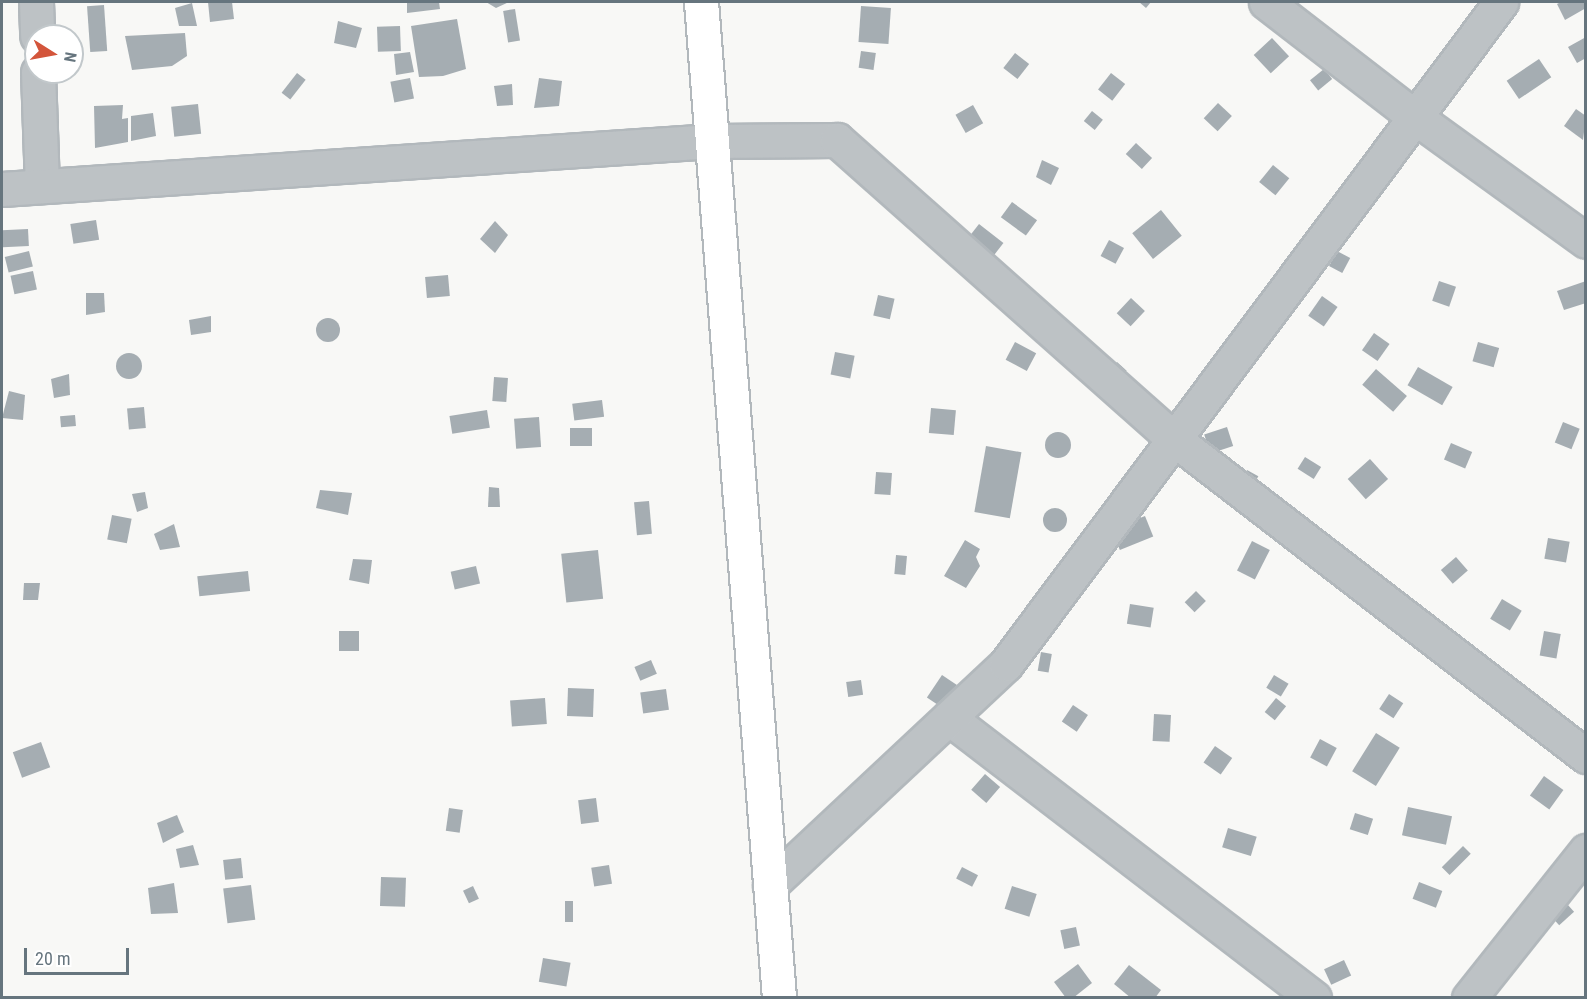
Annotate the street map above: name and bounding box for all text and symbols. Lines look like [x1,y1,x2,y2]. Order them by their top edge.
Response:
north arrow [24,24,84,84]
text: N [60,51,80,64]
scale bar [27,936,132,974]
text: 20 m [35,948,70,969]

